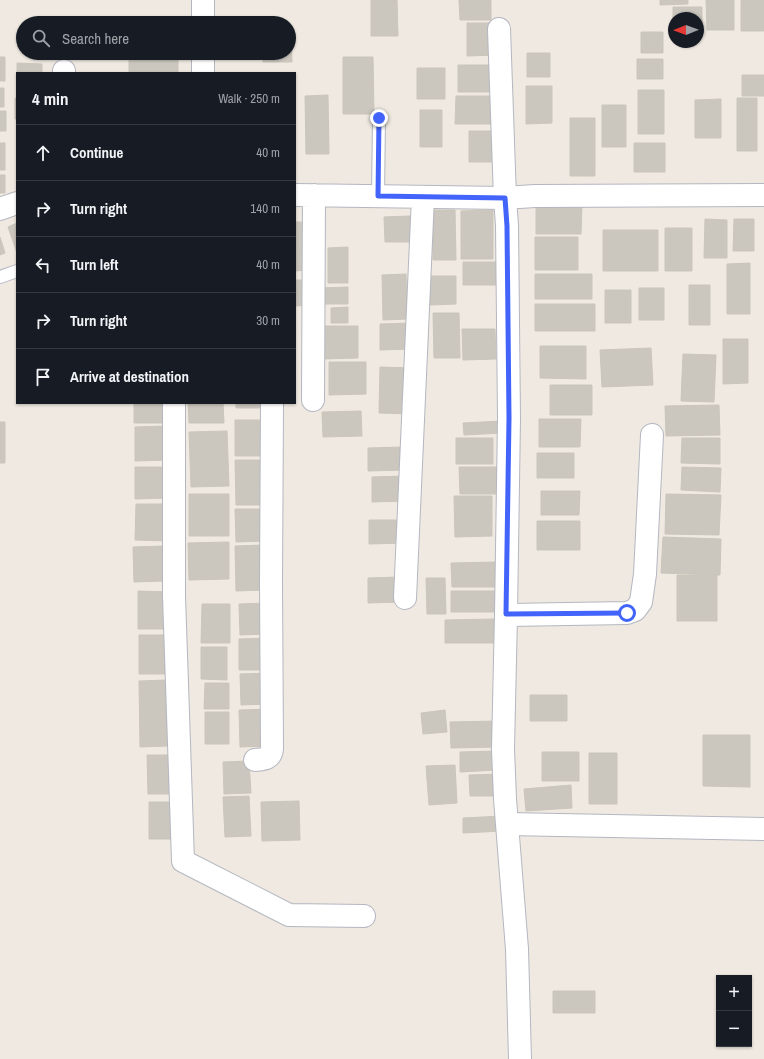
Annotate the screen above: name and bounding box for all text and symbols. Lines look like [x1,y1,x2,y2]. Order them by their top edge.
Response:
north arrow [668,12,704,48]
search box [16,16,296,60]
icon: search [30,27,52,49]
text: Search here [62,28,129,49]
text: 4 min [32,87,68,110]
text: Walk · 250 m [218,90,280,107]
route end [370,109,388,127]
icon: ahead [32,142,54,164]
text: Continue [70,142,123,163]
text: 40 m [256,144,280,161]
icon: right [32,198,54,220]
text: Turn right [70,198,127,219]
text: 140 m [250,200,280,217]
icon: left [32,254,54,276]
text: Turn left [70,254,118,275]
text: 40 m [256,256,280,273]
icon: right [32,310,54,332]
text: Turn right [70,310,127,331]
text: 30 m [256,312,280,329]
icon: arrive [32,366,54,388]
text: Arrive at destination [70,366,189,387]
route start [618,604,636,622]
map controls [716,975,752,1047]
button: + [716,975,752,1011]
button: − [716,1011,752,1047]

